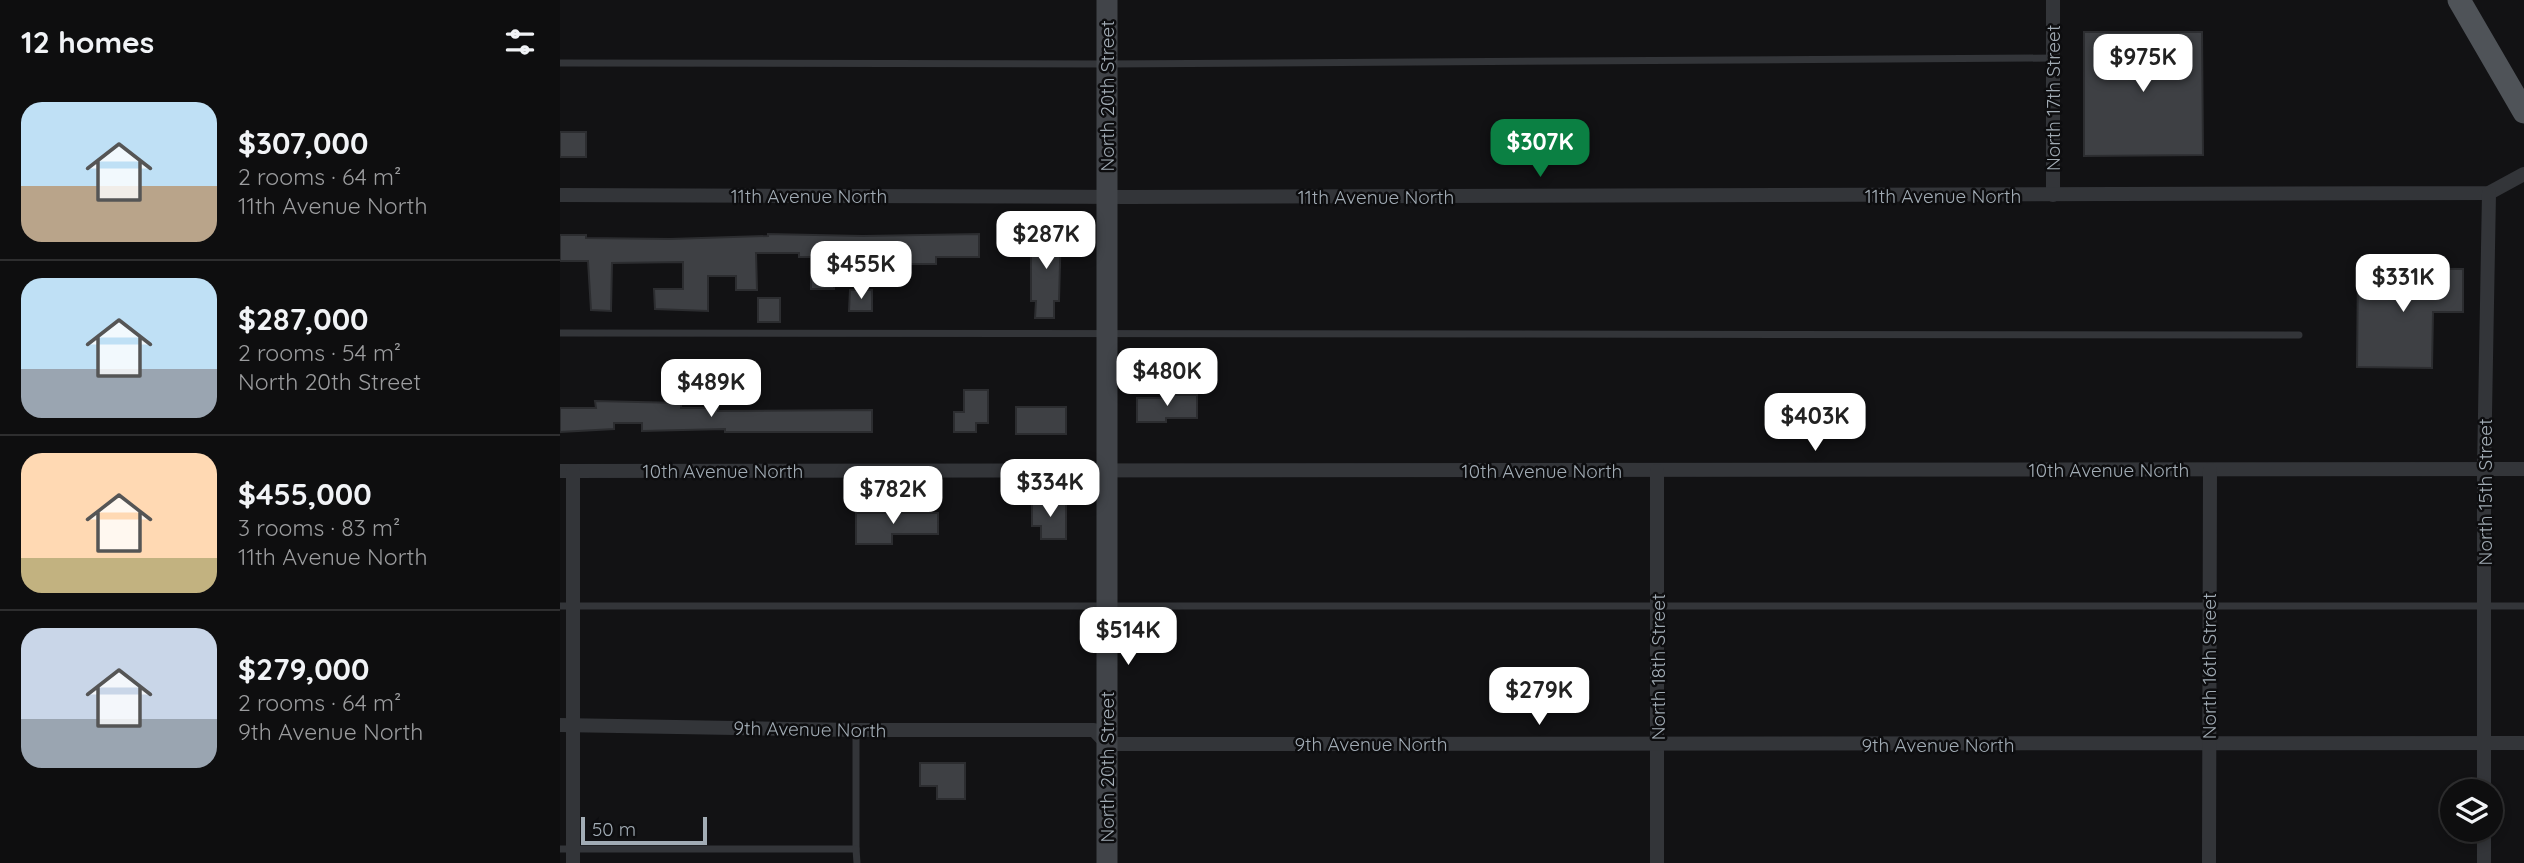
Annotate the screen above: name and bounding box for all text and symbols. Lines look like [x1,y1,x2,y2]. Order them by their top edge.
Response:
street label: North 20th Street [1095,20,1119,172]
text: 12 homes [21,23,154,61]
icon: filters [501,23,539,61]
street label: North 17th Street [2041,25,2065,171]
pin: $975K [2094,34,2192,94]
text: $975K [2109,42,2177,71]
pin: $307K [1491,120,1589,179]
text: $307,000 [238,124,368,162]
text: $307K [1507,127,1573,156]
icon: home [77,130,161,214]
text: 2 rooms · 64 m² [238,162,401,191]
street label: 11th Avenue North [731,184,887,208]
street label: 11th Avenue North [1865,184,2021,208]
street label: 11th Avenue North [1298,185,1454,209]
text: 11th Avenue North [238,191,427,220]
pin: $287K [997,212,1095,271]
text: $287K [1012,219,1080,248]
pin: $455K [812,242,910,301]
text: $455K [827,249,895,278]
pin: $331K [2354,254,2452,314]
text: $331K [2372,262,2434,291]
text: $287,000 [238,300,369,338]
icon: home [77,306,161,390]
text: 2 rooms · 54 m² [238,338,401,367]
pin: $480K [1118,348,1216,408]
text: $480K [1132,356,1202,385]
pin: $489K [662,360,760,419]
text: North 20th Street [238,367,421,396]
text: $489K [677,367,745,396]
pin: $403K [1766,393,1864,453]
text: $403K [1781,401,1849,430]
street label: North 15th Street [2473,419,2497,565]
street label: 10th Avenue North [2029,458,2189,482]
street label: 10th Avenue North [643,459,803,483]
street label: 10th Avenue North [1462,459,1622,483]
pin: $334K [1001,460,1099,519]
pin: $782K [844,466,942,526]
text: $334K [1016,467,1084,496]
text: $782K [859,474,927,503]
text: $455,000 [238,475,372,513]
icon: home [77,481,161,565]
text: 3 rooms · 83 m² [238,513,400,542]
text: 11th Avenue North [238,542,427,571]
street label: North 16th Street [2197,593,2221,739]
street label: North 18th Street [1646,594,1670,740]
pin: $514K [1079,608,1177,667]
text: $514K [1096,615,1160,644]
text: $279,000 [238,650,369,688]
icon: home [77,656,161,740]
pin: $279K [1490,668,1588,727]
text: $279K [1505,675,1573,704]
text: 2 rooms · 64 m² [238,688,401,717]
street label: North 20th Street [1095,691,1119,843]
street label: 9th Avenue North [733,716,887,742]
text: 9th Avenue North [238,717,423,746]
street label: 9th Avenue North [1294,732,1448,756]
street label: 9th Avenue North [1861,733,2015,757]
map controls [2440,779,2503,842]
button: layers [2440,779,2503,842]
scale bar [581,814,707,846]
text: 50 m [592,817,636,841]

